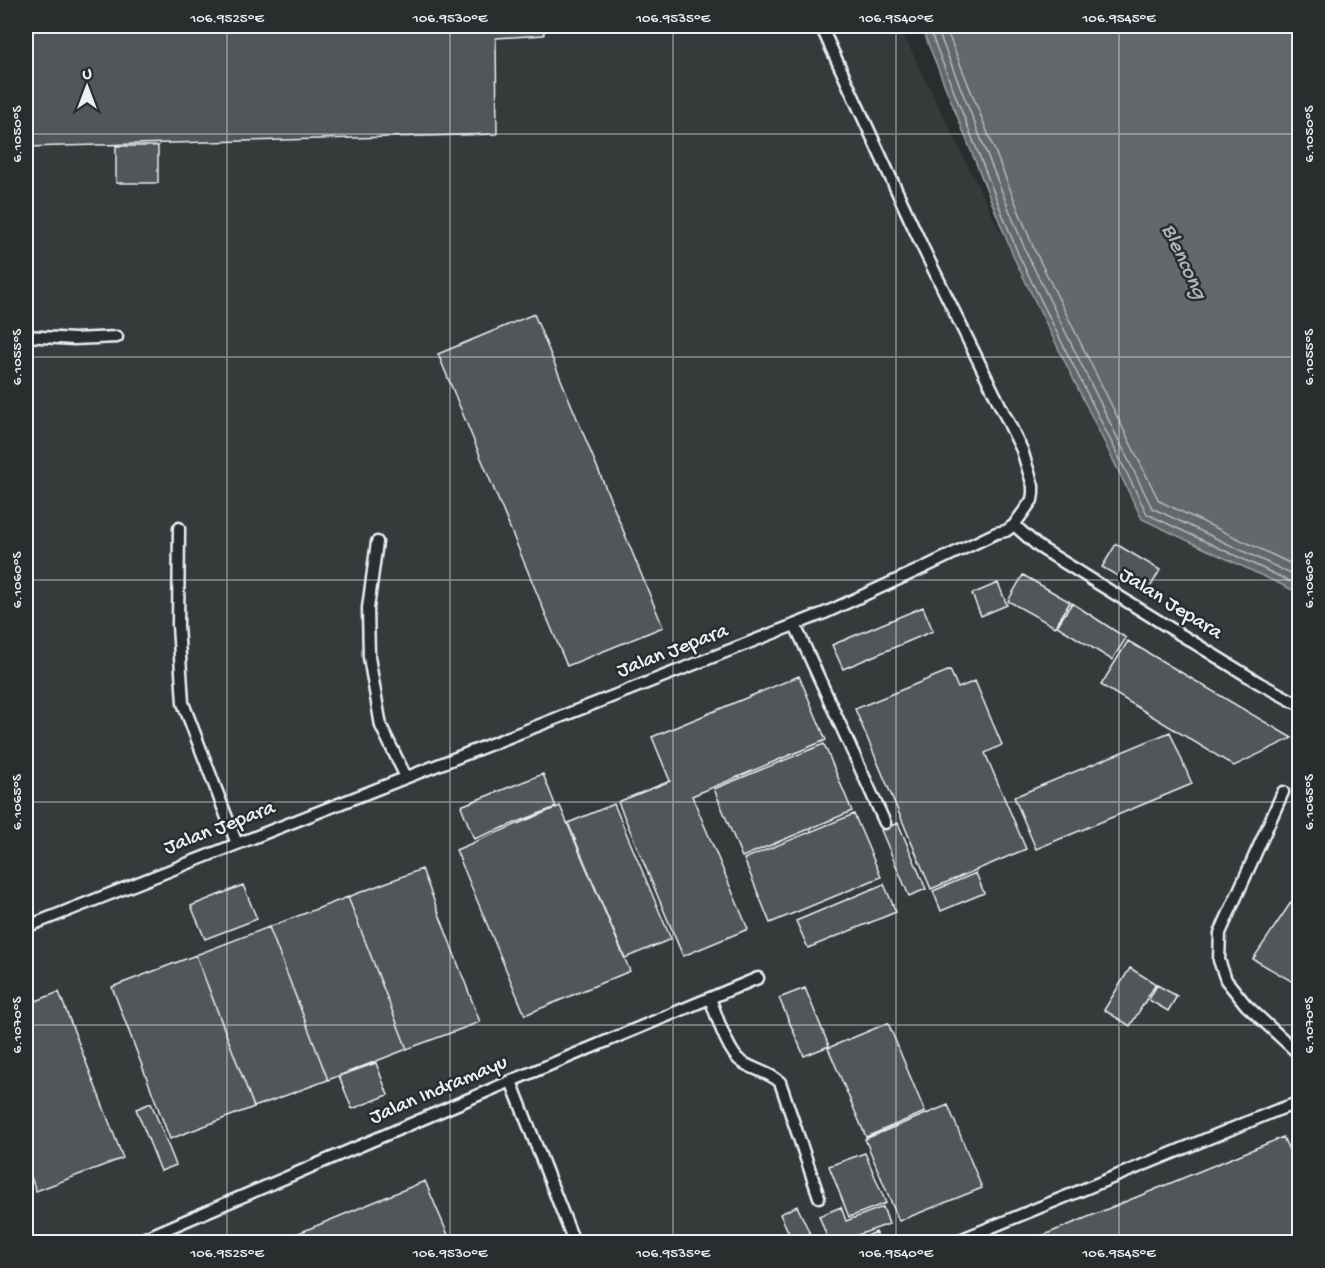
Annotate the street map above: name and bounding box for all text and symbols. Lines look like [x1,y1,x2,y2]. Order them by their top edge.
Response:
text: 106.9525°E [189,10,264,28]
text: 106.9530°E [412,10,488,28]
text: 106.9535°E [635,10,711,28]
text: 106.9540°E [858,10,934,28]
text: 106.9545°E [1081,10,1156,28]
north arrow [57,57,117,117]
text: U [82,66,92,85]
text: 6.1050°S [9,105,27,163]
text: 6.1050°S [1301,105,1319,163]
water label: Blencong [1154,220,1212,305]
text: 6.1055°S [9,329,27,385]
text: 6.1055°S [1301,329,1319,385]
text: 6.1060°S [9,552,27,608]
text: 6.1060°S [1301,552,1319,608]
street label: Jalan Jepara [1114,563,1227,647]
street label: Jalan Jepara [614,619,733,685]
text: 6.1065°S [9,774,27,830]
text: 6.1065°S [1301,774,1319,830]
street label: Jalan Jepara [161,796,280,862]
text: 6.1070°S [9,997,27,1053]
text: 6.1070°S [1301,997,1319,1053]
street label: Jalan Indramayu [366,1051,512,1131]
text: 106.9525°E [189,1245,264,1263]
text: 106.9530°E [412,1245,488,1263]
text: 106.9535°E [635,1245,711,1263]
text: 106.9540°E [858,1245,934,1263]
text: 106.9545°E [1081,1245,1156,1263]

